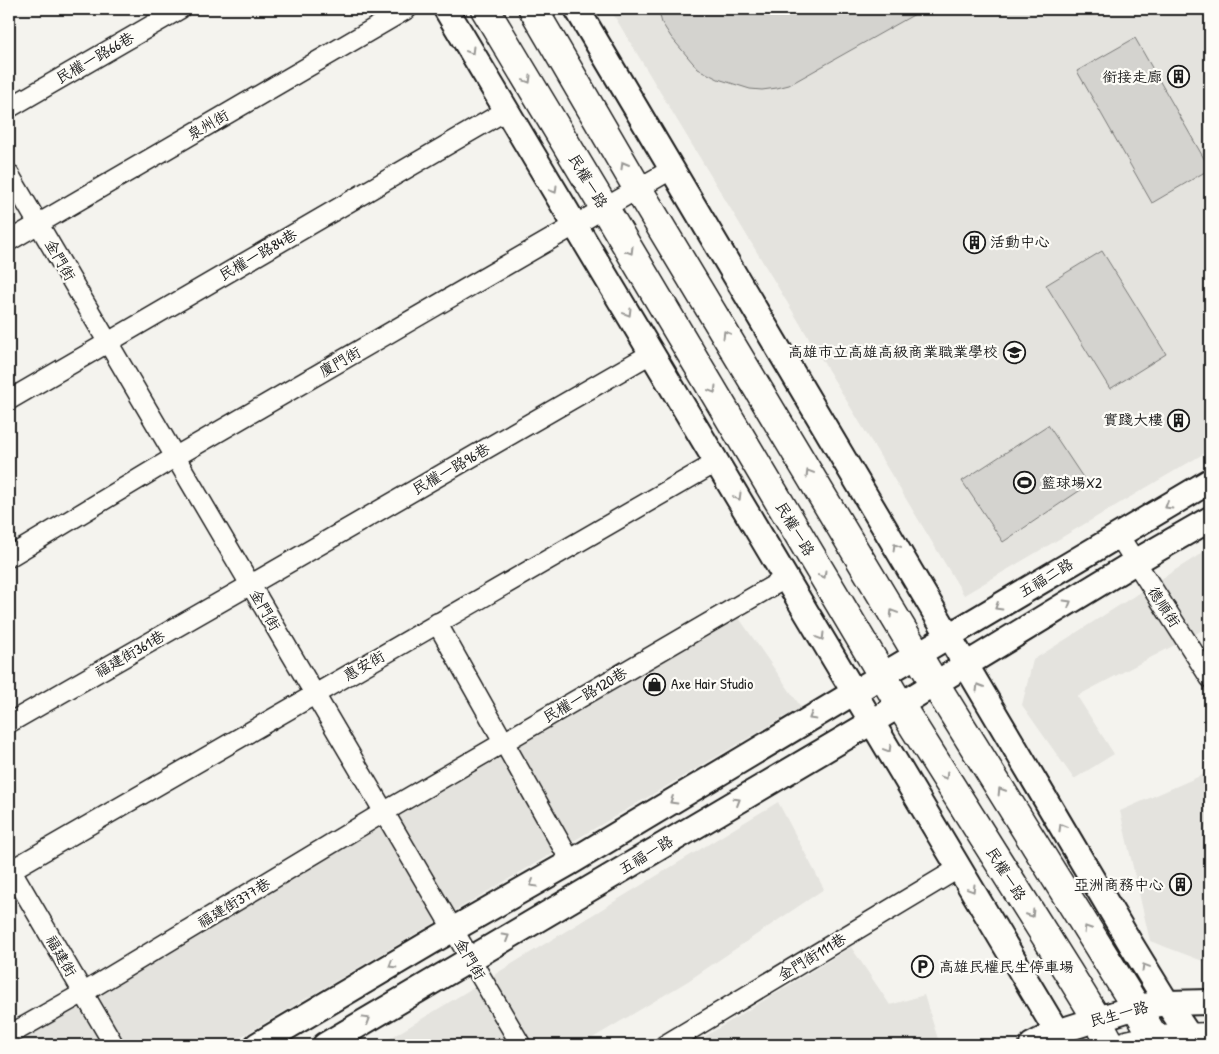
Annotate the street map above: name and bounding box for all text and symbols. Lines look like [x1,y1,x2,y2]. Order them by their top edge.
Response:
street label: 民權一路66巷 [52,27,138,88]
one-way arrow [465,45,475,54]
building icon: 銜接走廊 [1166,65,1190,89]
place label: 銜接走廊 [1102,66,1162,87]
one-way arrow [521,75,531,84]
street label: 泉州街 [183,104,232,145]
street label: 民權一路 [564,150,613,212]
one-way arrow [620,161,630,170]
one-way arrow [548,185,558,194]
street label: 民權一路84巷 [215,224,301,285]
building icon: 活動中心 [962,230,986,254]
place label: 活動中心 [990,231,1050,252]
street label: 金門街 [40,235,81,284]
one-way arrow [624,245,634,254]
one-way arrow [621,307,631,316]
one-way arrow [722,331,732,340]
school or university icon: 高雄市立高雄高級商業職業學校 [1002,340,1026,364]
street label: 廈門街 [315,341,364,382]
place label: 高雄市立高雄高級商業職業學校 [788,341,998,362]
one-way arrow [707,385,717,394]
building icon: 實踐大樓 [1167,408,1191,432]
place label: 實踐大樓 [1103,409,1163,430]
street label: 民權一路96巷 [408,438,493,499]
one-way arrow [806,470,816,479]
sports icon: 籃球場X2 [1013,471,1037,495]
place label: 籃球場X2 [1041,472,1102,493]
one-way arrow [731,492,741,501]
street label: 民權一路 [771,498,820,560]
one-way arrow [1165,500,1174,510]
one-way arrow [893,544,903,553]
street label: 五福二路 [1015,553,1077,602]
one-way arrow [816,570,826,579]
street label: 德順街 [1143,582,1185,631]
street label: 金門街 [245,585,286,634]
one-way arrow [995,600,1004,610]
one-way arrow [1062,600,1071,609]
one-way arrow [889,609,899,618]
street label: 福建街361巷 [91,625,169,682]
one-way arrow [815,632,825,641]
street label: 惠安街 [339,645,388,686]
street label: 民權一路120巷 [539,662,631,727]
shop icon: Axe Hair Studio [643,672,667,696]
place label: Axe Hair Studio [671,673,753,694]
one-way arrow [976,683,986,692]
one-way arrow [809,711,818,721]
one-way arrow [882,744,892,753]
one-way arrow [938,771,948,780]
one-way arrow [998,787,1008,796]
one-way arrow [669,795,678,805]
one-way arrow [731,798,740,808]
one-way arrow [1058,823,1068,832]
street label: 五福一路 [615,830,677,879]
street label: 民權一路 [982,843,1031,905]
street label: 福建街377巷 [193,873,274,933]
building icon: 亞洲商務中心 [1168,873,1192,897]
place label: 亞洲商務中心 [1074,874,1164,895]
one-way arrow [529,877,538,887]
one-way arrow [965,883,975,892]
one-way arrow [1025,908,1034,917]
one-way arrow [1083,925,1093,934]
street label: 金門街111巷 [774,928,850,985]
street label: 福建街 [41,931,82,980]
street label: 金門街 [450,934,491,983]
one-way arrow [501,934,510,944]
parking icon: 高雄民權民生停車場 [911,955,935,979]
place label: 高雄民權民生停車場 [939,956,1074,977]
one-way arrow [389,959,398,969]
one-way arrow [1141,963,1151,972]
street label: 民生一路 [1087,996,1151,1031]
one-way arrow [361,1017,370,1027]

